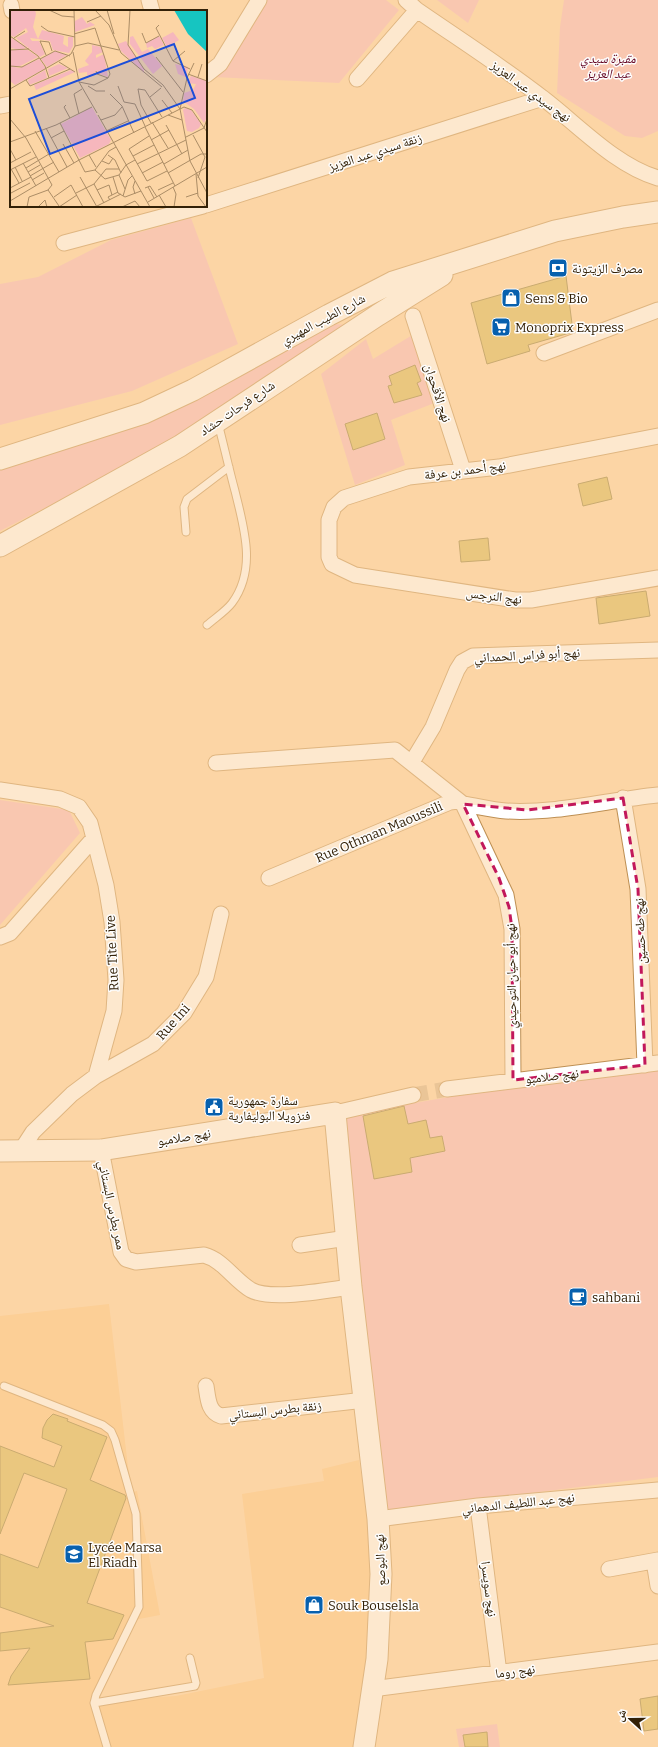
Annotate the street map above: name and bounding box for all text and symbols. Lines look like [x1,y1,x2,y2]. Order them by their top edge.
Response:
inset map [10,10,207,207]
park label: مقبرة سيدي عبد العزيز [580,51,636,81]
street label: نهج سيدي عبد العزيز [485,56,574,128]
street label: زنقة سيدي عبد العزيز [325,130,425,178]
bank icon: مصرف الزيتونة [547,257,569,279]
place label: مصرف الزيتونة [572,261,643,277]
shop icon: Sens & Bio [500,287,522,309]
street label: شارع الطيب المهيري [278,290,369,350]
place label: Sens & Bio [525,291,588,306]
supermarket icon: Monoprix Express [490,316,512,338]
place label: Monoprix Express [515,320,624,335]
street label: نهج الأقحوان [420,362,454,425]
street label: شارع فرحات حشاد [196,377,279,440]
street label: نهج أحمد بن عرفة [423,458,507,484]
street label: نهج النرجس [465,585,523,609]
street label: نهج أبو فراس الحمداني [474,645,581,669]
street label: Rue Othman Maoussili [313,798,445,866]
street label: نهج طه حسين [631,898,651,964]
street label: Rue Tite Live [103,915,121,991]
street label: نهج أبو حيان التوحيدي [503,923,523,1029]
street label: Rue Ini [153,1001,193,1043]
street label: نهج صلامبو [524,1065,580,1089]
place label: سفارة جمهورية فنزويلا البوليفارية [228,1093,310,1124]
public building icon: سفارة جمهورية فنزويلا البوليفارية [203,1096,225,1118]
street label: نهج صلامبو [156,1125,212,1151]
street label: ممر بطرس البستاني [92,1159,129,1252]
cafe icon: sahbani [567,1286,589,1308]
place label: sahbani [592,1290,640,1305]
street label: زنقة بطرس البستاني [228,1398,323,1426]
street label: نهج عبد اللطيف الدهماني [461,1490,576,1520]
street label: نهج البوصع [372,1534,390,1586]
place label: Lycée Marsa El Riadh [88,1540,162,1570]
school or university icon: Lycée Marsa El Riadh [63,1543,85,1565]
street label: نهج سويسرا [476,1560,500,1618]
shop icon: Souk Bouselsla [303,1594,325,1616]
place label: Souk Bouselsla [328,1598,419,1613]
street label: نهج روما [494,1661,536,1683]
north arrow [610,1699,650,1739]
text: ش [613,1708,630,1724]

